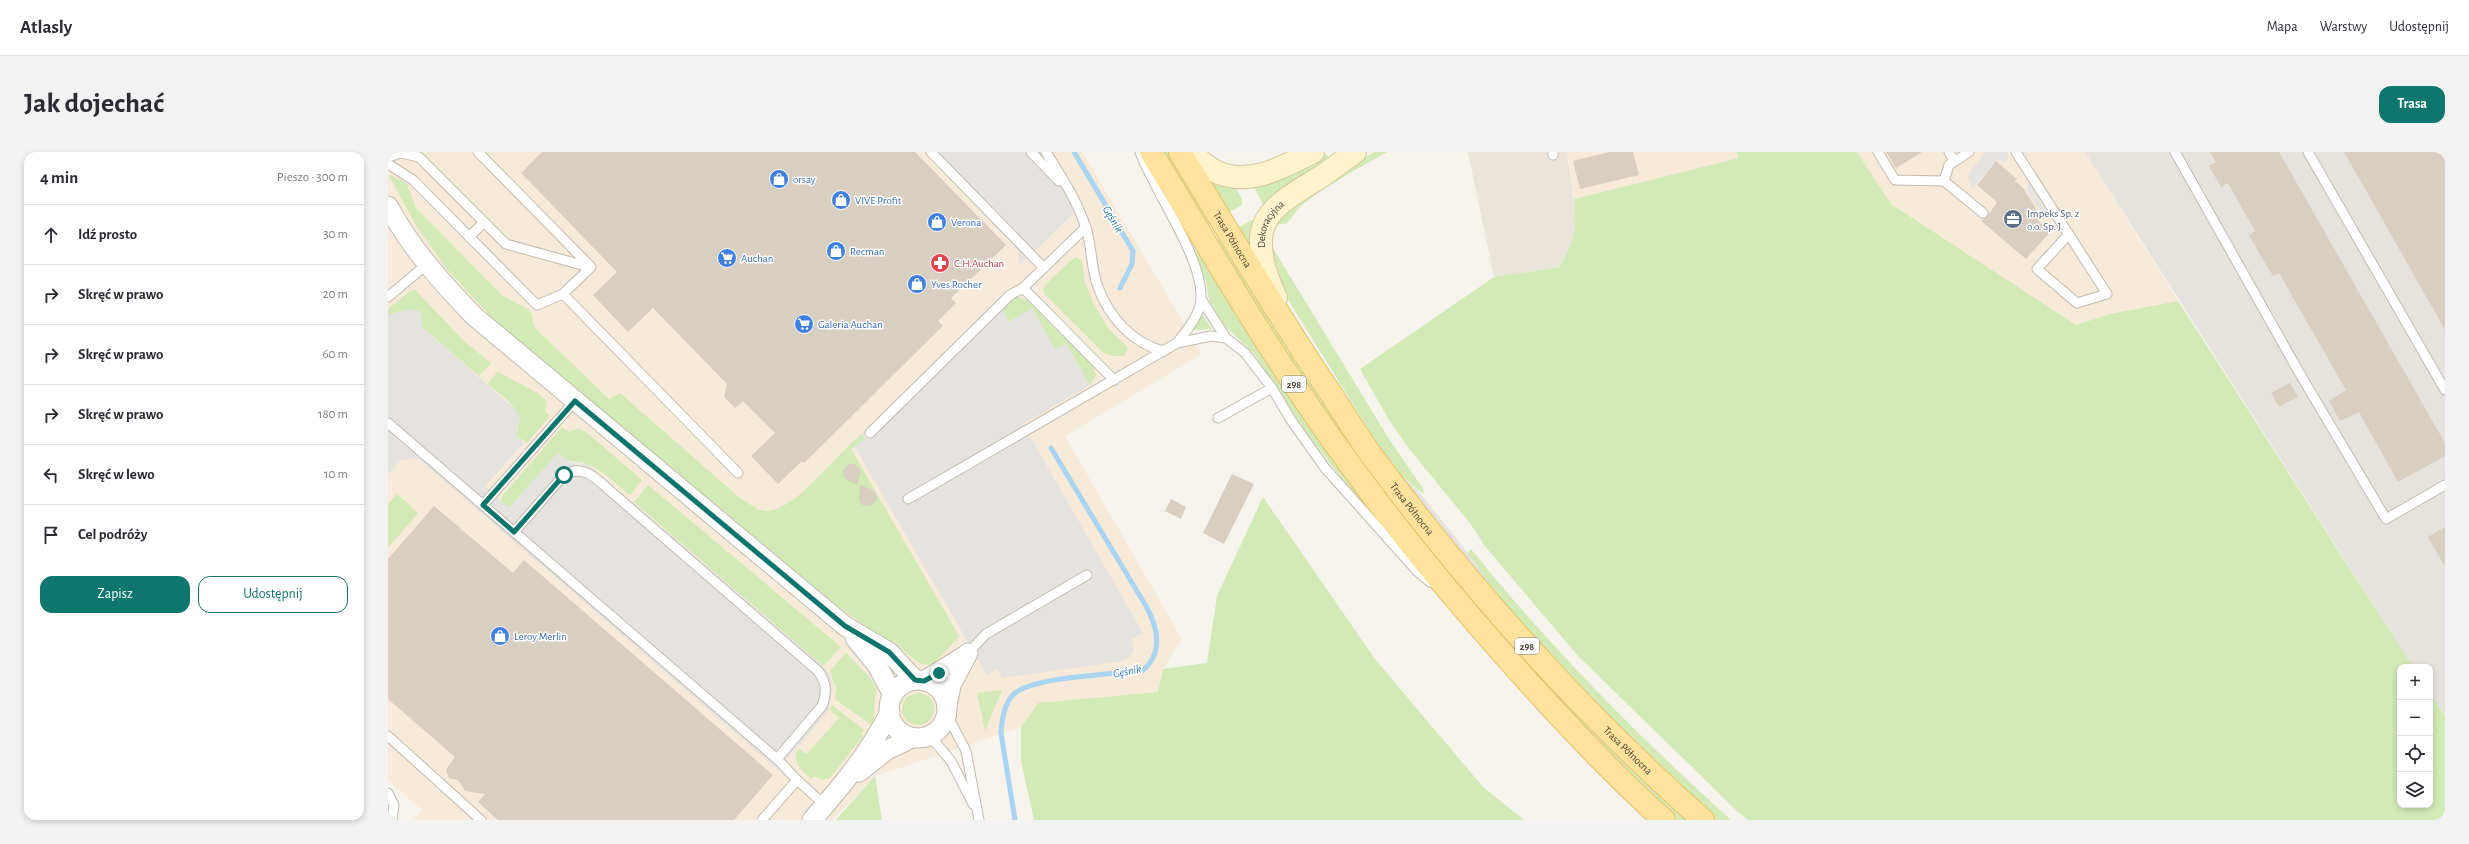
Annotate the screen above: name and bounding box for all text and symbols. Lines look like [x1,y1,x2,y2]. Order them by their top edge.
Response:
text: Atlasly [20,18,72,37]
text: Mapa [2267,20,2298,34]
text: Warstwy [2320,20,2367,34]
text: Udostępnij [2389,20,2449,34]
button: Trasa [2379,86,2445,123]
text: Jak dojechać [24,90,164,118]
shop icon: orsay [768,168,790,190]
text: 4 min [40,169,78,186]
text: Pieszo · 300 m [277,171,348,184]
place label: orsay [793,174,816,185]
shop icon: VIVE Profit [830,189,852,211]
place label: VIVE Profit [855,195,902,206]
street label: Dekoracyjna [1256,198,1286,248]
water label: Gęśnik [1100,204,1126,235]
office icon: Impeks Sp. z o.o. Sp. J. [2002,208,2024,230]
place label: Impeks Sp. z o.o. Sp. J. [2027,208,2080,232]
street label: Trasa Północna [1211,209,1254,270]
shop icon: Verona [926,211,948,233]
place label: Verona [951,217,981,228]
icon: ahead [40,224,62,246]
text: Idź prosto [78,227,137,242]
text: 30 m [323,228,348,241]
shop icon: Recman [825,240,847,262]
place label: Recman [850,246,884,257]
supermarket icon: Auchan [716,247,738,269]
pharmacy icon: C.H.Auchan [929,252,951,274]
place label: Auchan [741,253,773,264]
place label: C.H.Auchan [954,258,1004,269]
shop icon: Yves Rocher [906,273,928,295]
place label: Yves Rocher [931,279,982,290]
icon: right [40,284,62,306]
text: Skręć w prawo [78,287,163,302]
text: 20 m [323,288,348,301]
supermarket icon: Galeria Auchan [793,313,815,335]
place label: Galeria Auchan [818,319,883,330]
icon: right [40,344,62,366]
text: Skręć w prawo [78,347,163,362]
text: 60 m [322,348,348,361]
road number: 298 [1282,376,1306,392]
icon: right [40,404,62,426]
text: Skręć w prawo [78,407,163,422]
text: 180 m [318,408,348,421]
icon: left [40,464,62,486]
route start [555,466,573,484]
text: Skręć w lewo [78,467,155,482]
text: 10 m [324,468,348,481]
street label: Trasa Północna [1388,481,1436,538]
icon: arrive [40,524,62,546]
text: Cel podróży [78,527,147,542]
button: Zapisz [40,576,190,613]
button: Udostępnij [198,576,348,613]
shop icon: Leroy Merlin [489,625,511,647]
place label: Leroy Merlin [514,631,567,642]
road number: 298 [1515,638,1539,654]
water label: Gęśnik [1112,662,1143,680]
route end [930,664,948,682]
map controls [2397,664,2433,808]
button: + [2397,664,2433,700]
button: − [2397,700,2433,736]
street label: Trasa Północna [1601,724,1654,777]
button: locate [2397,736,2433,772]
button: layers [2397,772,2433,808]

